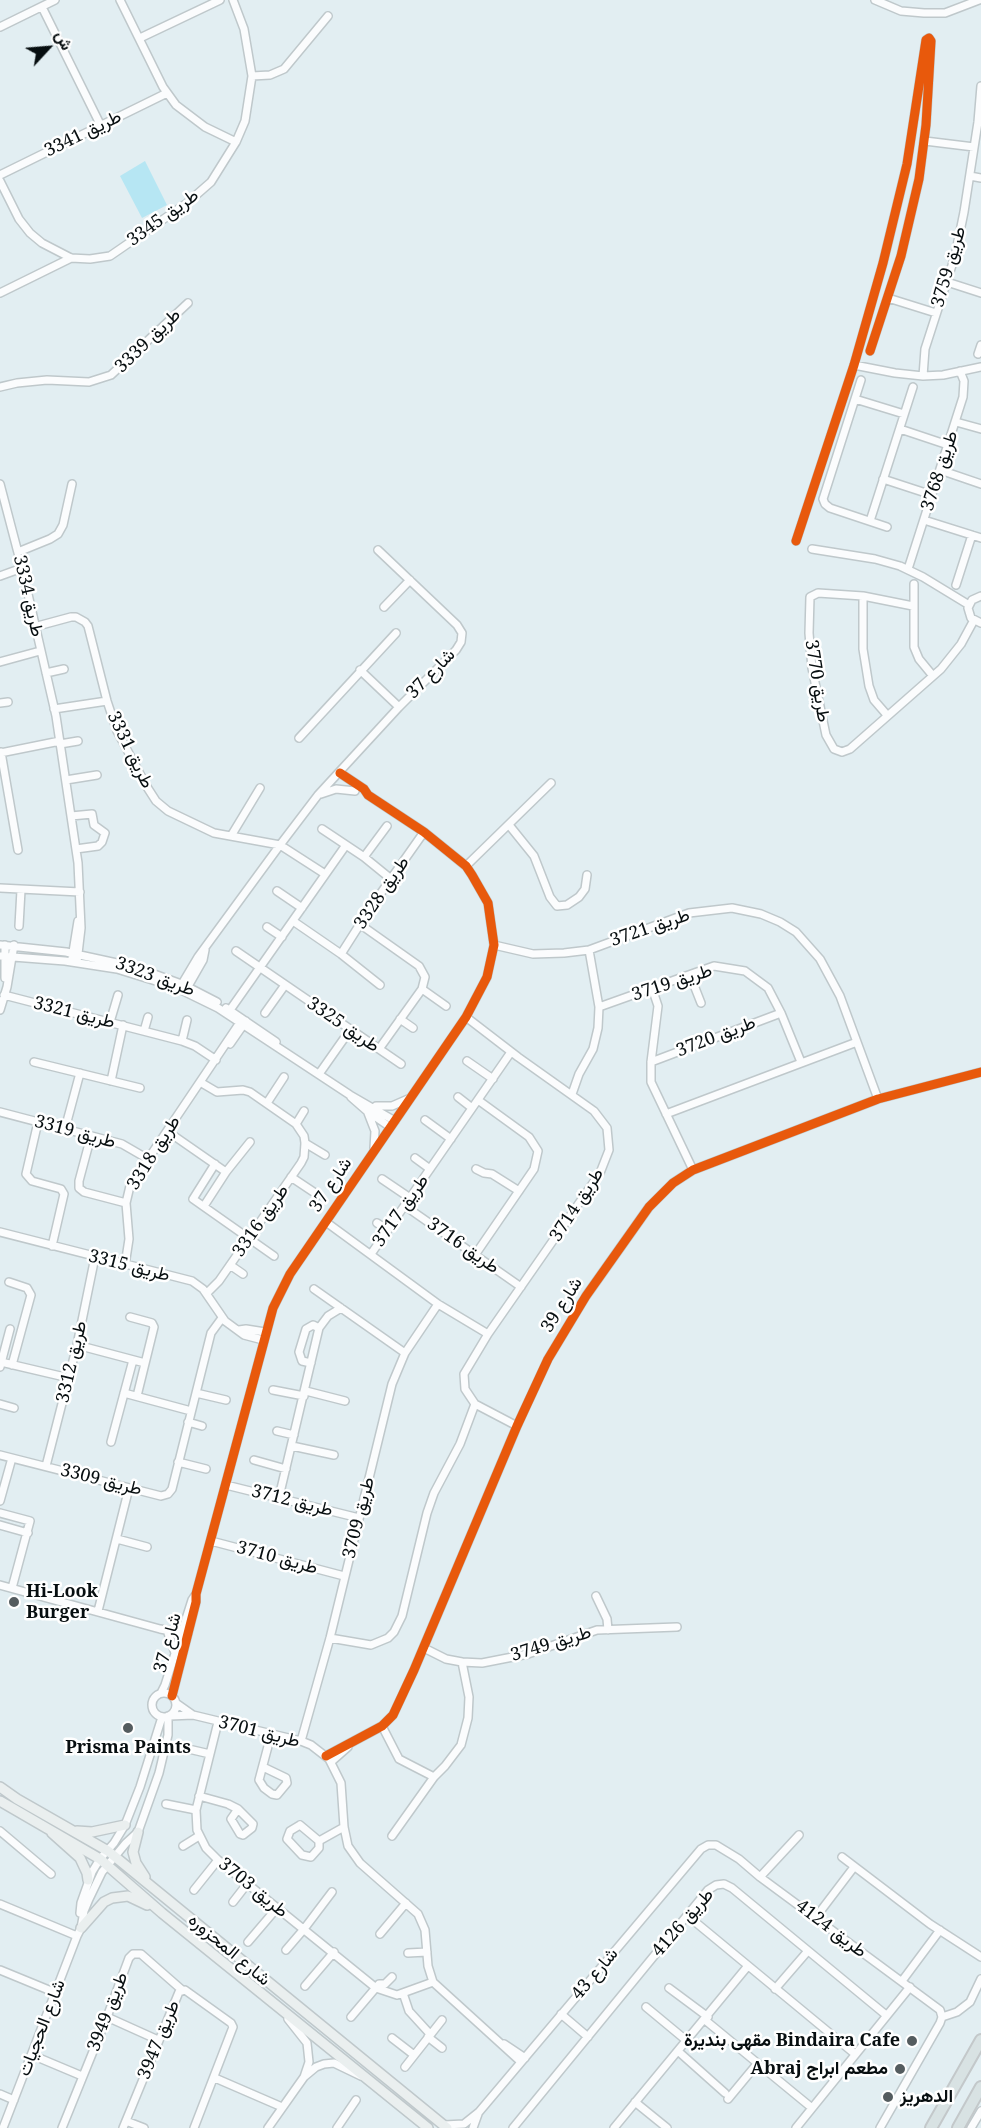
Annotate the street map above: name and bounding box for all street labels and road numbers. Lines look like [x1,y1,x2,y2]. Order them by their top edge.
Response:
street label: طريق 3341 [41,106,125,162]
street label: طريق 3345 [123,185,203,251]
street label: طريق 3759 [927,224,971,310]
street label: طريق 3339 [111,304,185,378]
street label: طريق 3768 [917,428,963,514]
street label: طريق 3334 [8,553,48,639]
street label: طريق 3770 [800,638,834,724]
street label: شارع 37 [402,645,460,703]
street label: طريق 3331 [102,708,158,792]
street label: طريق 3328 [350,853,414,933]
street label: طريق 3721 [607,904,693,952]
street label: طريق 3323 [112,953,198,1001]
street label: طريق 3719 [629,960,715,1006]
street label: طريق 3321 [31,992,117,1034]
street label: طريق 3325 [303,993,383,1057]
street label: طريق 3720 [673,1012,759,1062]
street label: طريق 3319 [32,1111,118,1153]
street label: طريق 3318 [123,1112,185,1194]
street label: شارع 37 [305,1154,357,1216]
street label: طريق 3714 [545,1164,609,1246]
street label: طريق 3717 [368,1171,434,1251]
street label: طريق 3316 [228,1181,294,1261]
street label: طريق 3716 [423,1213,503,1279]
street label: طريق 3315 [86,1245,172,1287]
street label: شارع 39 [537,1273,587,1337]
street label: طريق 3312 [52,1319,92,1405]
street label: طريق 3309 [58,1459,144,1501]
street label: طريق 3709 [338,1475,380,1561]
street label: طريق 3712 [249,1480,335,1522]
street label: طريق 3710 [234,1537,320,1579]
street label: شارع 37 [150,1611,186,1675]
street label: طريق 3749 [508,1622,594,1666]
street label: طريق 3701 [216,1711,302,1753]
street label: طريق 3703 [214,1853,292,1923]
street label: طريق 4126 [648,1885,718,1961]
street label: طريق 4124 [791,1895,871,1963]
street label: شارع المحزوره [184,1909,274,1991]
street label: شارع 43 [567,1944,623,2004]
street label: طريق 3949 [83,1969,133,2055]
street label: شارع الحجيات [14,1977,70,2079]
street label: طريق 3947 [133,1997,185,2083]

